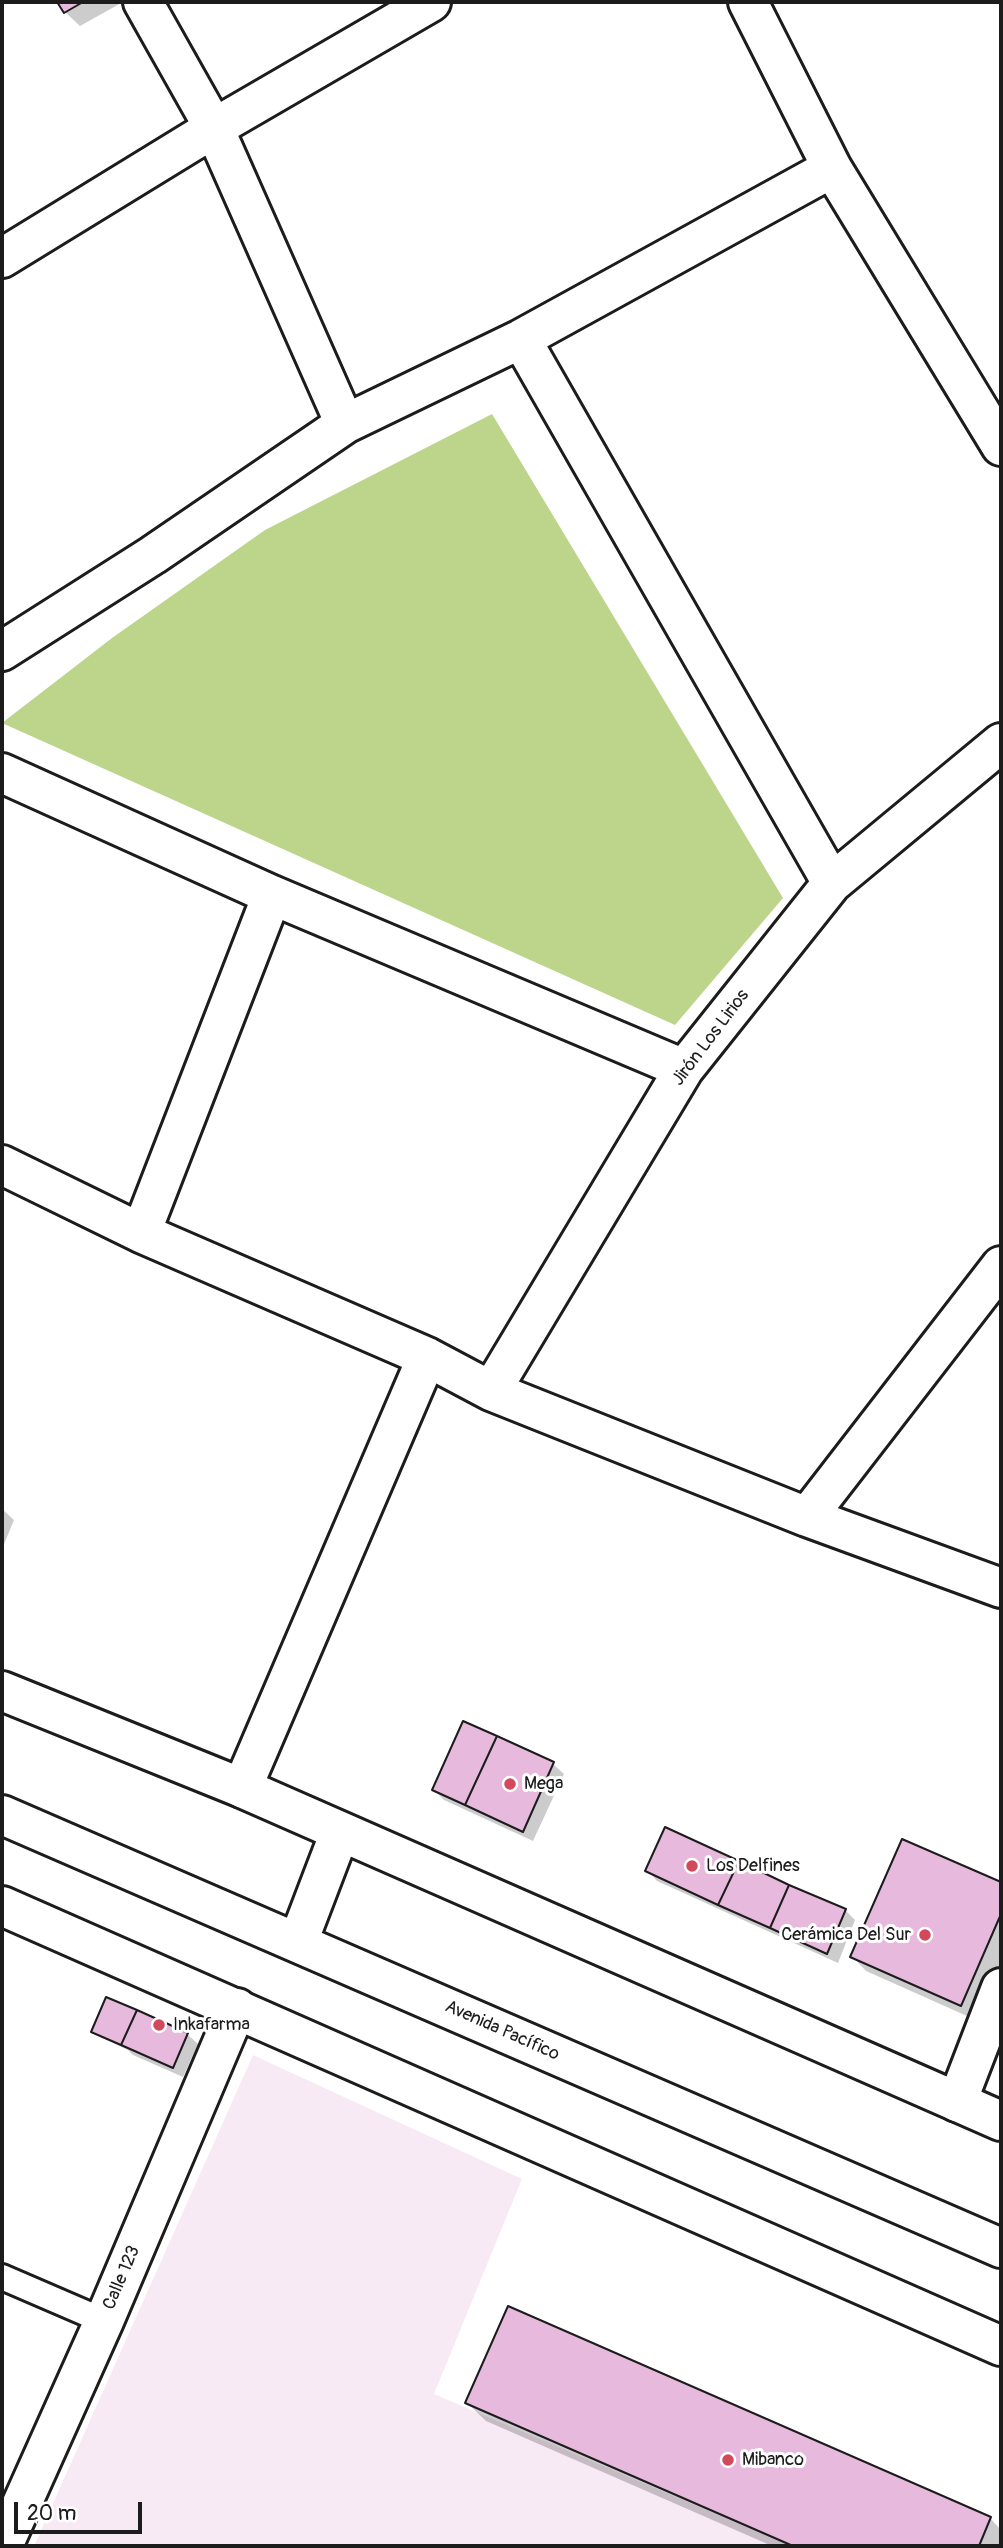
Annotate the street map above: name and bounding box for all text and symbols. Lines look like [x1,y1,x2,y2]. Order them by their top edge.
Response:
street label: Jirón Los Lirios [668,986,754,1090]
place label: Mega [524,1773,563,1795]
marker: Mega [502,1776,518,1792]
place label: Los Delfines [706,1855,800,1877]
marker: Los Delfines [684,1858,700,1874]
place label: Cerámica Del Sur [781,1924,911,1946]
marker: Cerámica Del Sur [917,1927,933,1943]
street label: Avenida Pacífico [442,1996,562,2066]
place label: Inkafarma [173,2014,250,2036]
marker: Inkafarma [151,2017,167,2033]
street label: Calle 123 [99,2243,145,2313]
place label: Mibanco [742,2449,804,2471]
marker: Mibanco [720,2452,736,2468]
scale bar [18,2488,145,2532]
text: 20 m [27,2500,76,2527]

